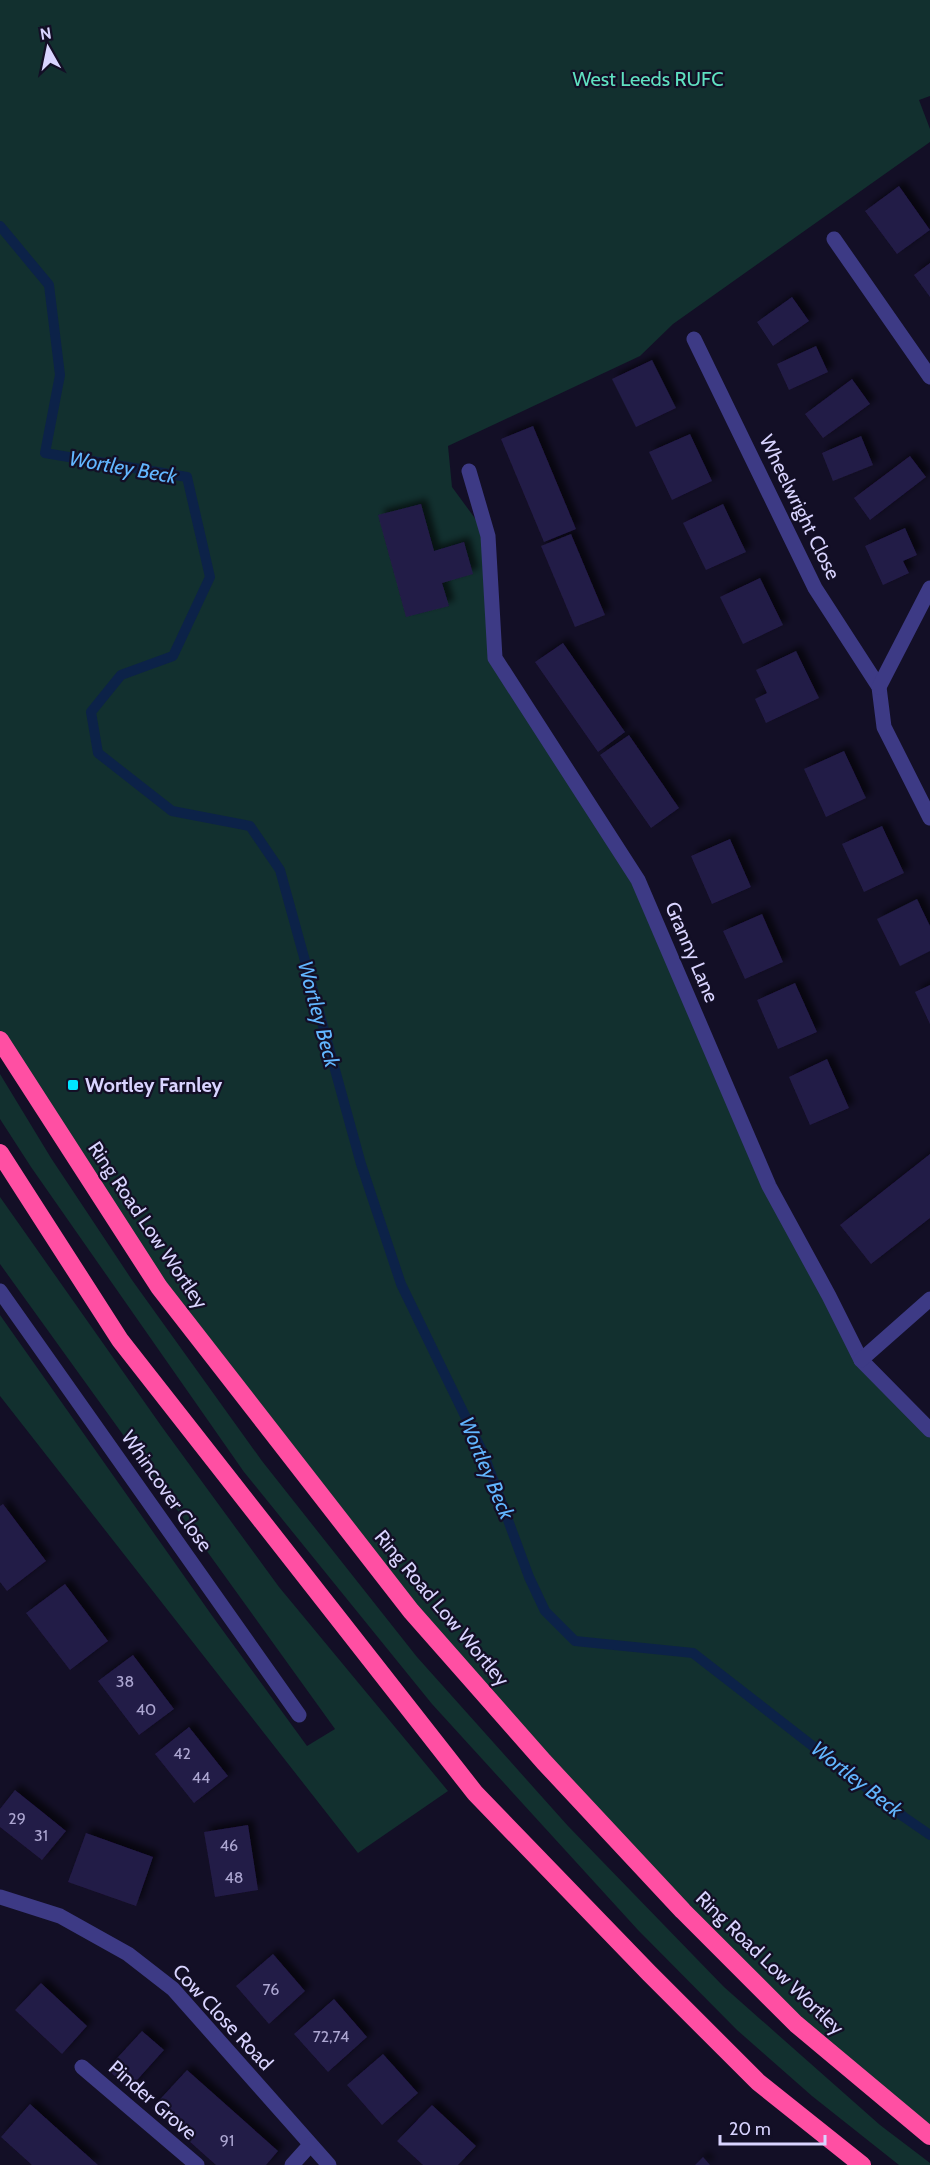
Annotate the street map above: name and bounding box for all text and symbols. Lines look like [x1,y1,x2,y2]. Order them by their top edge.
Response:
north arrow [18,18,78,78]
text: N [39,23,53,44]
park label: West Leeds RUFC [572,67,724,91]
street label: Wheelwright Close [755,431,845,583]
water label: Wortley Beck [67,445,180,489]
street label: Granny Lane [660,898,724,1006]
water label: Wortley Beck [293,958,345,1071]
place label: Wortley Farnley [85,1073,223,1097]
marker: Wortley Farnley [66,1078,80,1092]
street label: Ring Road Low Wortley [83,1137,213,1313]
water label: Wortley Beck [454,1413,520,1524]
street label: Whincover Close [116,1426,218,1556]
street label: Ring Road Low Wortley [370,1525,514,1691]
house number: 38 [116,1672,134,1691]
house number: 40 [136,1700,156,1719]
water label: Wortley Beck [806,1736,908,1823]
house number: 42 [173,1744,191,1763]
house number: 44 [192,1768,210,1787]
house number: 29 [8,1809,26,1828]
house number: 31 [34,1826,48,1845]
house number: 46 [220,1836,238,1855]
house number: 48 [225,1868,243,1887]
street label: Ring Road Low Wortley [691,1886,849,2040]
street label: Cow Close Road [168,1959,278,2075]
house number: 76 [263,1980,279,1999]
house number: 72,74 [313,2027,349,2046]
street label: Pinder Grove [104,2055,202,2145]
scale bar [720,2108,825,2146]
text: 20 m [729,2118,771,2140]
house number: 91 [220,2131,234,2150]

